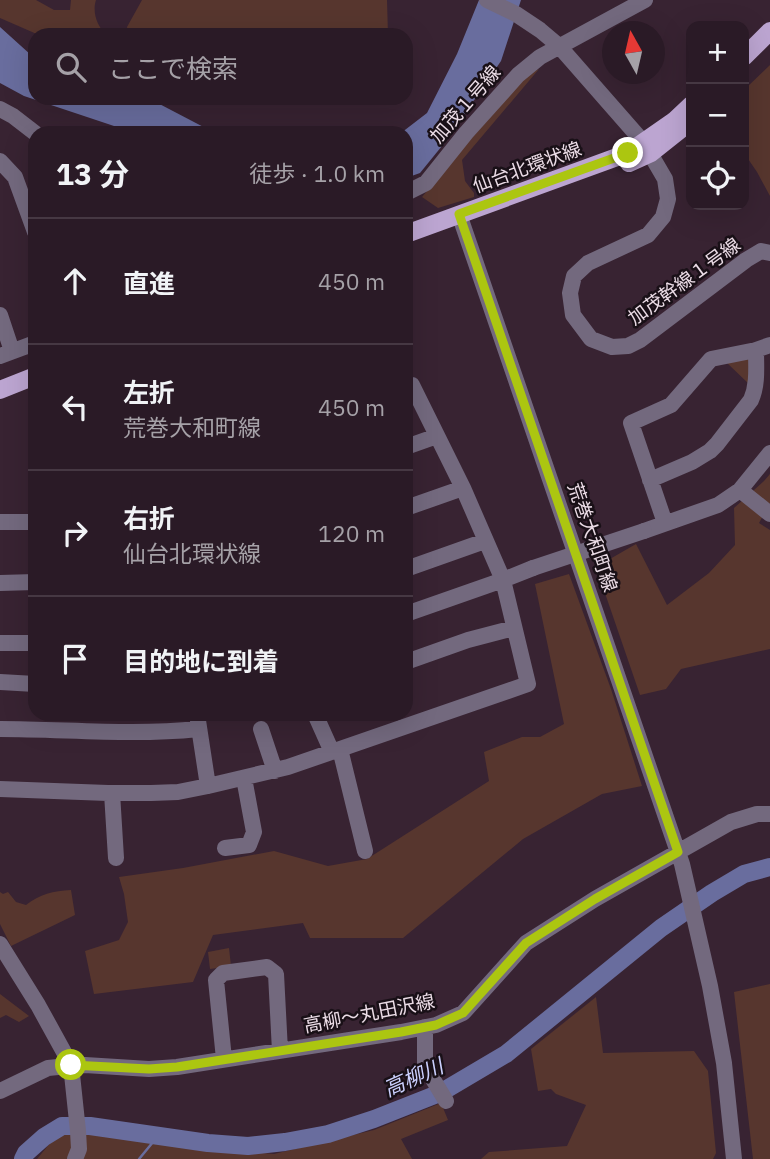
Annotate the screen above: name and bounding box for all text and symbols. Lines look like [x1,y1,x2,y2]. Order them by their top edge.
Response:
north arrow [602,21,665,84]
map controls [686,21,749,210]
button: + [686,21,749,84]
search box [28,28,413,105]
icon: search [52,48,90,86]
text: ここで検索 [108,51,238,85]
street label: 加茂１号線 [425,60,505,148]
button: − [686,84,749,147]
street label: 仙台北環状線 [469,136,585,198]
route end [612,137,643,168]
button: locate [686,147,749,210]
text: 13 分 [56,154,129,193]
text: 徒歩 · 1.0 km [249,158,385,188]
street label: 加茂幹線１号線 [623,232,745,330]
icon: ahead [56,262,94,300]
text: 直進 [123,266,175,300]
text: 450 m [318,266,385,296]
text: 左折 [123,375,175,409]
icon: left [56,388,94,426]
text: 450 m [318,392,385,422]
text: 荒巻大和町線 [123,412,261,442]
street label: 荒巻大和町線 [563,479,623,595]
text: 右折 [123,501,175,535]
icon: right [56,514,94,552]
text: 120 m [318,518,385,548]
text: 仙台北環状線 [123,538,261,568]
icon: arrive [56,640,94,678]
text: 目的地に到着 [123,644,279,678]
street label: 高柳～丸田沢線 [301,989,437,1037]
route start [55,1049,86,1080]
water label: 高柳川 [379,1051,449,1103]

